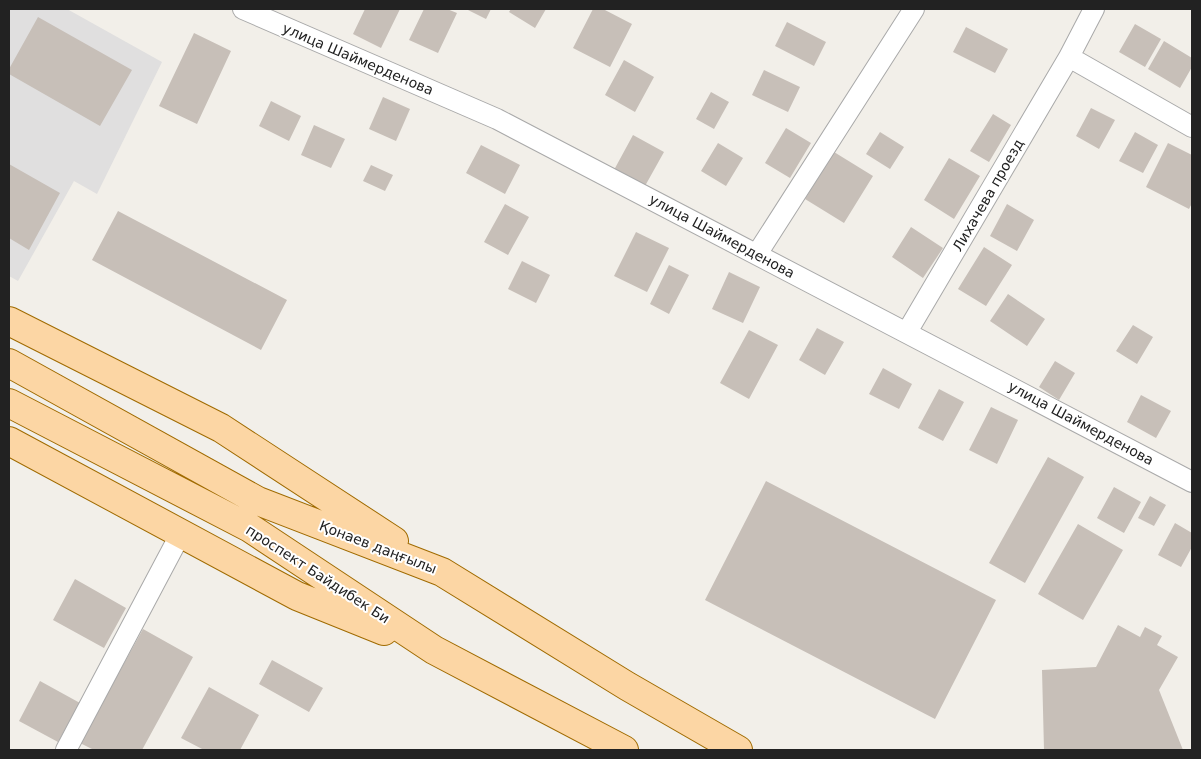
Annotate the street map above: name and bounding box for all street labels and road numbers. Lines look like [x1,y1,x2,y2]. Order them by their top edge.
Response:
street label: улица Шаймерденова [280,20,436,98]
street label: Лихачева проезд [949,136,1027,254]
street label: улица Шаймерденова [647,191,797,281]
street label: улица Шаймерденова [1006,378,1156,468]
street label: Қонаев даңғылы [317,517,439,577]
street label: проспект Байдибек Би [243,522,393,626]

